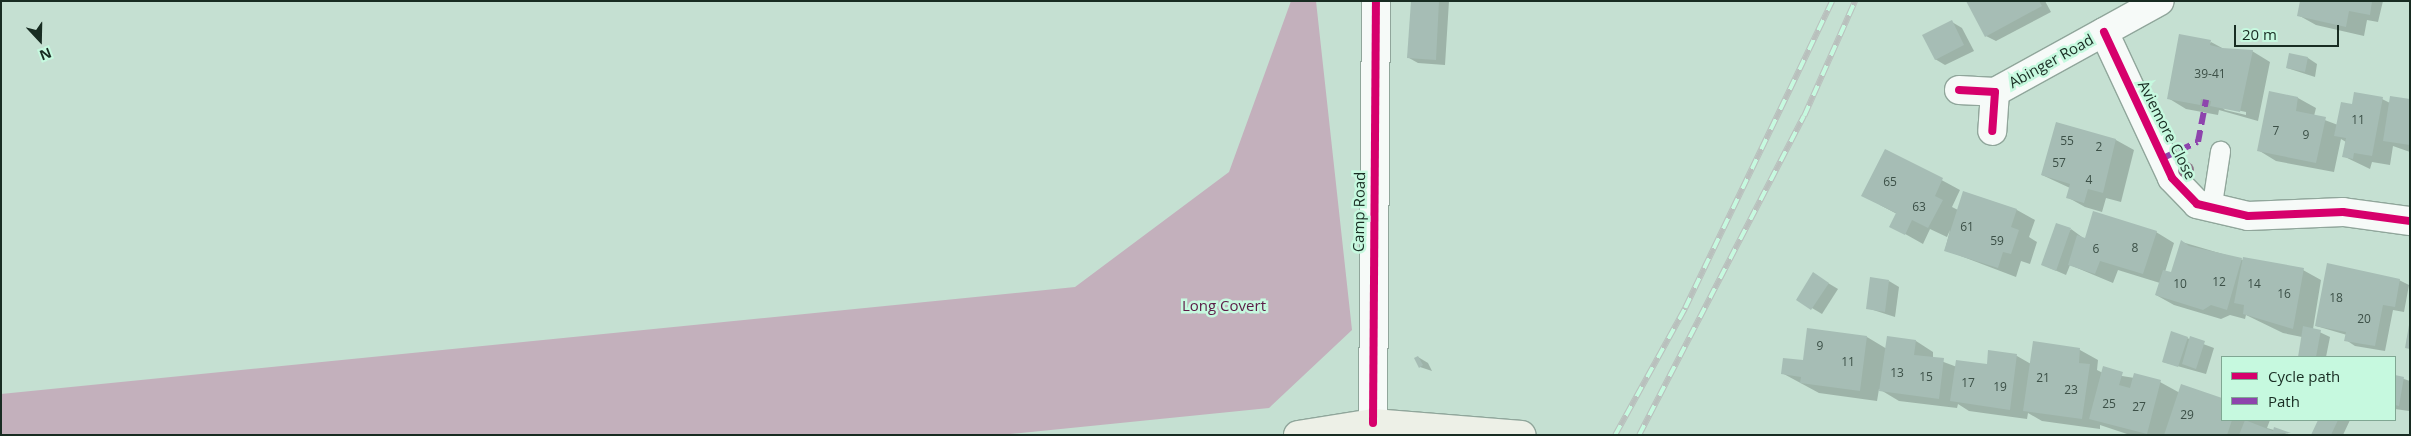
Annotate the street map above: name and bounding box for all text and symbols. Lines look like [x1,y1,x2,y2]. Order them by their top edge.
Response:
north arrow [15,15,65,65]
scale bar [2236,15,2341,47]
text: 20 m [2242,24,2277,44]
street label: Abinger Road [2006,30,2096,92]
text: N [37,44,54,65]
house number: 39-41 [2194,67,2226,81]
street label: Aviemore Close [2134,78,2200,182]
house number: 11 [2351,113,2365,127]
house number: 7 [2273,124,2279,138]
house number: 9 [2303,128,2309,142]
house number: 55 [2060,134,2074,148]
house number: 2 [2096,140,2102,154]
house number: 57 [2052,156,2066,170]
street label: Camp Road [1349,172,1369,252]
house number: 4 [2086,173,2092,187]
house number: 65 [1883,175,1897,189]
house number: 63 [1912,200,1926,214]
house number: 61 [1960,220,1974,234]
house number: 59 [1990,234,2004,248]
house number: 8 [2132,241,2138,255]
house number: 6 [2093,242,2099,256]
house number: 12 [2212,275,2226,289]
house number: 10 [2173,277,2187,291]
house number: 14 [2247,277,2261,291]
house number: 16 [2277,287,2291,301]
house number: 18 [2329,291,2343,305]
park label: Long Covert [1182,297,1266,315]
house number: 20 [2357,312,2371,326]
house number: 9 [1817,339,1823,353]
house number: 11 [1841,355,1855,369]
legend [2221,356,2396,421]
house number: 13 [1890,366,1904,380]
text: Cycle path [2268,366,2340,386]
house number: 15 [1919,370,1933,384]
house number: 21 [2036,371,2050,385]
house number: 17 [1961,376,1975,390]
house number: 19 [1993,380,2007,394]
house number: 23 [2064,383,2078,397]
text: Path [2268,391,2300,411]
house number: 25 [2102,397,2116,411]
house number: 27 [2132,400,2146,414]
house number: 29 [2180,408,2194,422]

